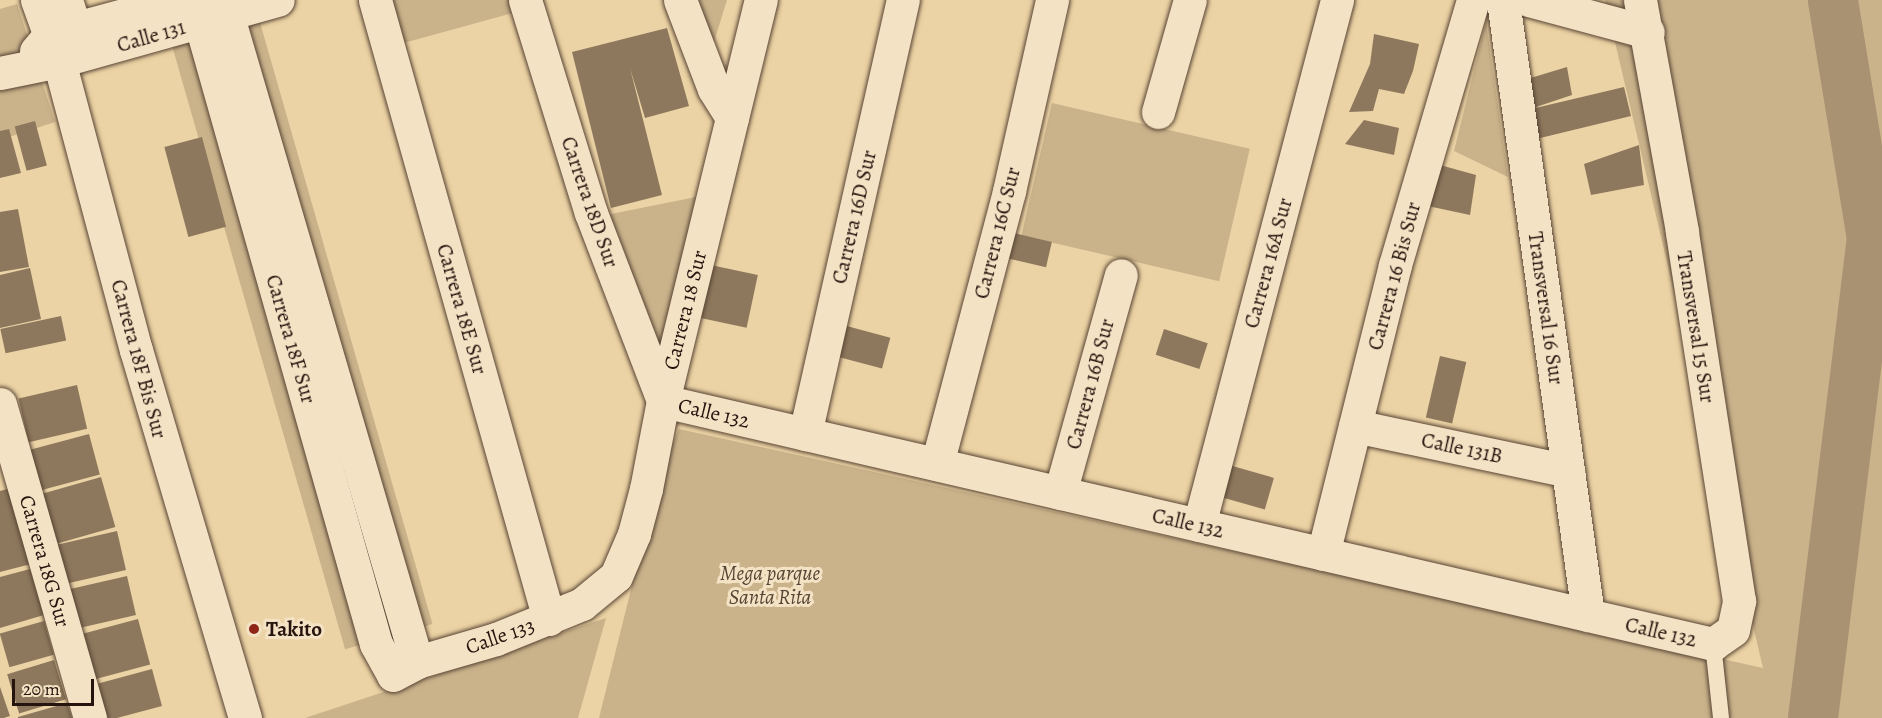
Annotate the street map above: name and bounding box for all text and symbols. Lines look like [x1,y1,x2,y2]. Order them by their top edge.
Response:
street label: Calle 131 [114,14,188,58]
street label: Carrera 18D Sur [556,133,624,271]
street label: Carrera 16D Sur [826,148,882,286]
street label: Carrera 16C Sur [968,165,1026,301]
street label: Carrera 16A Sur [1239,195,1297,331]
street label: Carrera 16 Bis Sur [1362,199,1426,353]
street label: Transversal 16 Sur [1523,230,1569,386]
street label: Carrera 18E Sur [431,241,493,377]
street label: Carrera 18 Sur [658,248,712,372]
street label: Transversal 15 Sur [1672,249,1720,405]
street label: Carrera 18F Sur [261,272,321,406]
street label: Carrera 18F Bis Sur [106,277,172,441]
street label: Carrera 16B Sur [1060,316,1120,452]
street label: Calle 132 [676,393,752,433]
street label: Calle 131B [1419,427,1505,469]
street label: Carrera 18G Sur [14,492,76,630]
street label: Calle 132 [1150,503,1226,543]
park label: Mega parque Santa Rita [720,560,820,610]
street label: Calle 133 [462,612,538,660]
street label: Calle 132 [1623,612,1699,652]
place label: Takito [266,616,322,642]
marker: Takito [247,622,261,636]
scale bar [15,667,98,705]
text: 20 m [23,677,60,701]

